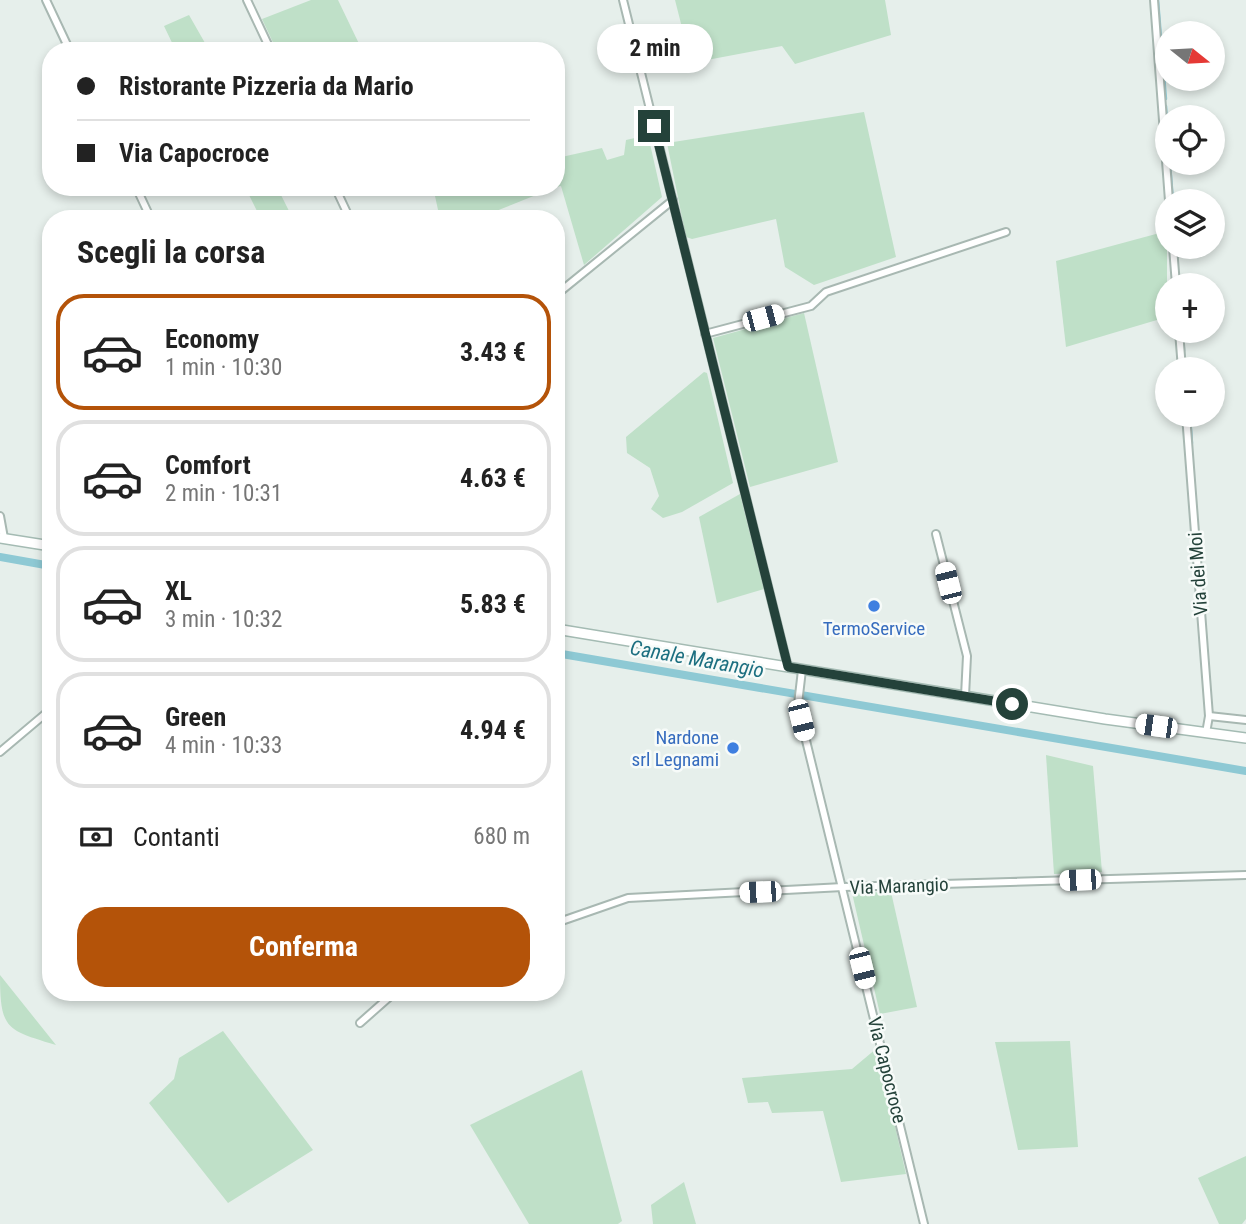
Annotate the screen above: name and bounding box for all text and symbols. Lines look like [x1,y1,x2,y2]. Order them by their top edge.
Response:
north arrow [1155,21,1225,91]
map controls [1155,21,1225,427]
callout: 2 min [596,24,712,74]
text: 2 min [629,35,681,62]
text: Ristorante Pizzeria da Mario [119,71,414,101]
button: locate [1155,105,1225,175]
route end [638,110,670,142]
text: Via Capocroce [119,138,269,168]
button: layers [1155,189,1225,259]
text: Scegli la corsa [77,233,265,271]
button: + [1155,273,1225,343]
car [740,302,787,334]
icon: car [81,321,144,384]
text: Economy [165,324,259,354]
text: 3.43 € [460,337,526,367]
text: 1 min · 10:30 [165,354,282,381]
button: − [1155,357,1225,427]
icon: car [81,447,144,510]
text: Comfort [165,450,251,480]
text: 4.63 € [460,463,526,493]
text: 2 min · 10:31 [165,480,282,507]
street label: Via dei Moi [1184,531,1212,617]
car [933,560,964,606]
icon: car [81,573,144,636]
text: XL [165,576,192,606]
text: 5.83 € [460,589,526,619]
marker: TermoService [866,598,882,614]
text: 3 min · 10:32 [165,606,282,633]
place label: TermoService [823,617,925,640]
water label: Canale Marangio [628,635,766,683]
route start [996,688,1028,720]
car [786,697,817,743]
icon: car [81,699,144,762]
text: Green [165,702,226,732]
car [1134,713,1179,739]
text: 4.94 € [460,715,526,745]
place label: Nardone srl Legnami [632,726,719,771]
text: 4 min · 10:33 [165,732,282,759]
marker: Nardone srl Legnami [725,740,741,756]
icon: cash [77,818,115,856]
text: Contanti [133,822,220,852]
text: 680 m [473,823,530,850]
car [1059,869,1102,891]
street label: Via Marangio [849,873,949,899]
car [739,881,782,903]
button: Conferma [77,907,530,987]
car [847,945,878,991]
street label: Via Capocroce [863,1014,911,1126]

